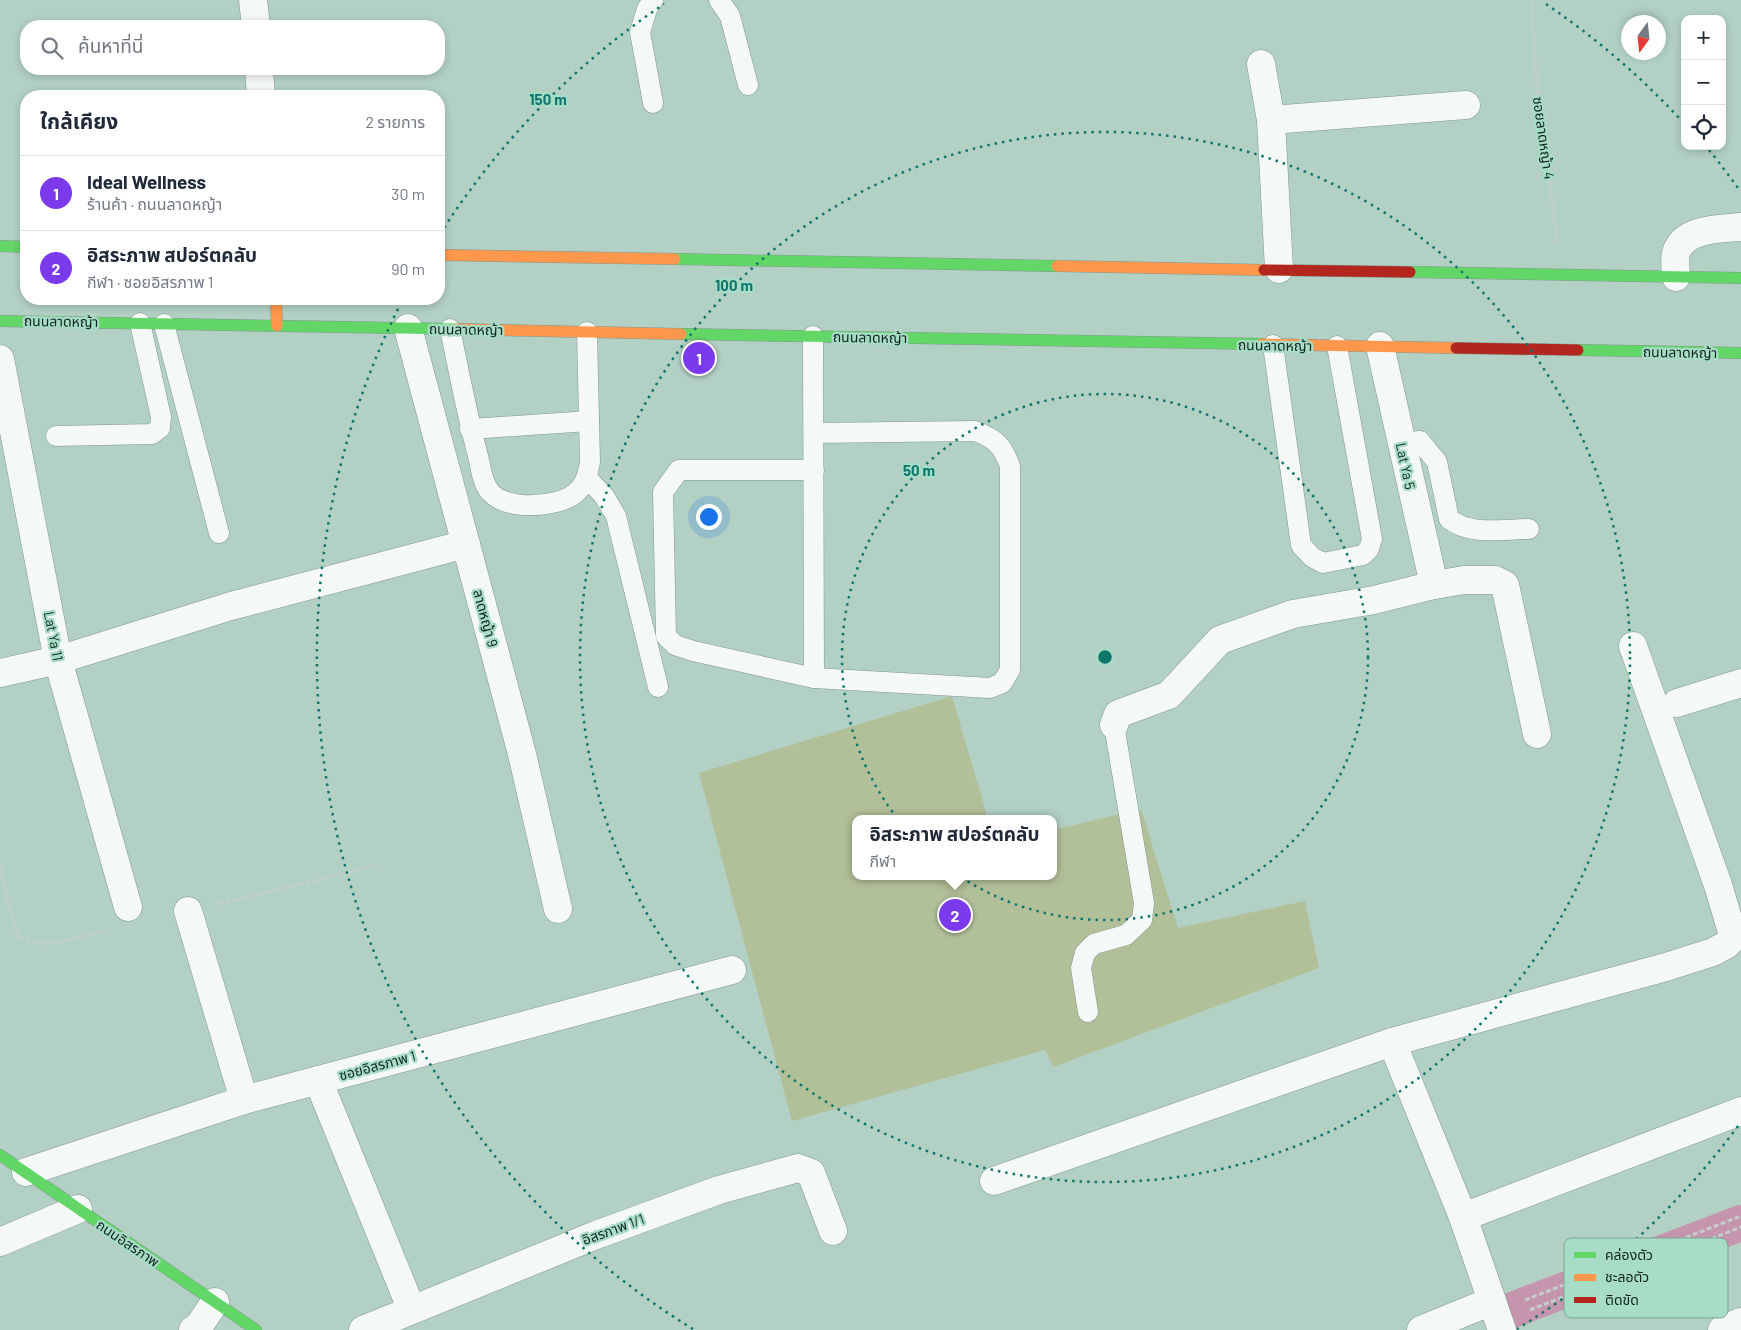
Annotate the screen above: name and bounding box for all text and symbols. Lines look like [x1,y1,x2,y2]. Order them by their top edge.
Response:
north arrow [1621,15,1666,60]
map controls [1681,15,1726,150]
button: + [1681,15,1726,60]
search box [20,20,445,75]
icon: search [38,34,66,62]
text: ค้นหาที่นี่ [78,34,143,57]
button: − [1681,60,1726,105]
text: 150 m [529,90,567,108]
street label: ซอยลาดหญ้า 4 [1530,95,1558,181]
button: locate [1681,105,1726,150]
text: ใกล้เคียง [40,108,118,133]
text: 2 รายการ [366,112,425,131]
text: Ideal Wellness [87,170,206,193]
text: 1 [53,184,59,203]
text: 30 m [391,184,425,203]
text: ร้านค้า · ถนนลาดหญ้า [87,194,222,213]
text: อิสระภาพ สปอร์ตคลับ [87,243,257,266]
text: 2 [52,259,60,278]
text: 90 m [391,259,425,278]
text: กีฬา · ซอยอิสรภาพ 1 [87,272,213,291]
text: 100 m [715,276,753,294]
street label: ถนนลาดหญ้า [24,312,98,330]
street label: ถนนลาดหญ้า [429,320,503,338]
street label: ถนนลาดหญ้า [833,328,907,346]
street label: ถนนลาดหญ้า [1238,336,1312,354]
pin: 1 [683,339,715,377]
street label: ถนนลาดหญ้า [1643,343,1717,361]
street label: Lat Ya 5 [1393,441,1419,491]
text: 50 m [903,461,935,479]
your location [696,504,722,530]
street label: ลาดหญ้า 9 [470,587,502,649]
street label: Lat Ya 11 [41,610,67,662]
centre of rings [1096,648,1114,666]
popup [852,815,1057,880]
text: อิสระภาพ สปอร์ตคลับ [869,822,1040,845]
text: กีฬา [869,851,896,870]
pin: 2 [939,896,971,934]
street label: ซอยอิสรภาพ 1 [337,1047,417,1083]
street label: อิสรภาพ 1/1 [579,1210,646,1248]
street label: ถนนอิสรภาพ [93,1216,163,1270]
legend [1564,1238,1728,1318]
text: คล่องตัว [1605,1246,1653,1263]
text: ชะลอตัว [1605,1268,1649,1285]
text: ติดขัด [1605,1291,1639,1308]

